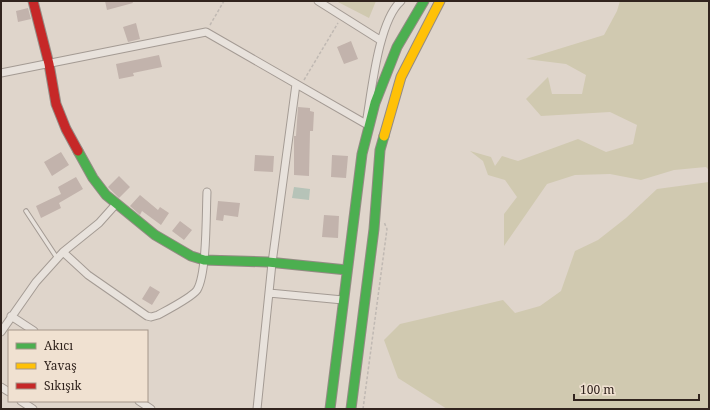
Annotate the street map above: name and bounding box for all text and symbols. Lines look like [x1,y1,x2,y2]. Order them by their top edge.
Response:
legend [8,330,148,402]
text: Akıcı [44,337,73,354]
text: Yavaş [43,357,77,374]
scale bar [574,376,699,402]
text: Sıkışık [44,377,82,394]
text: 100 m [580,381,615,398]

